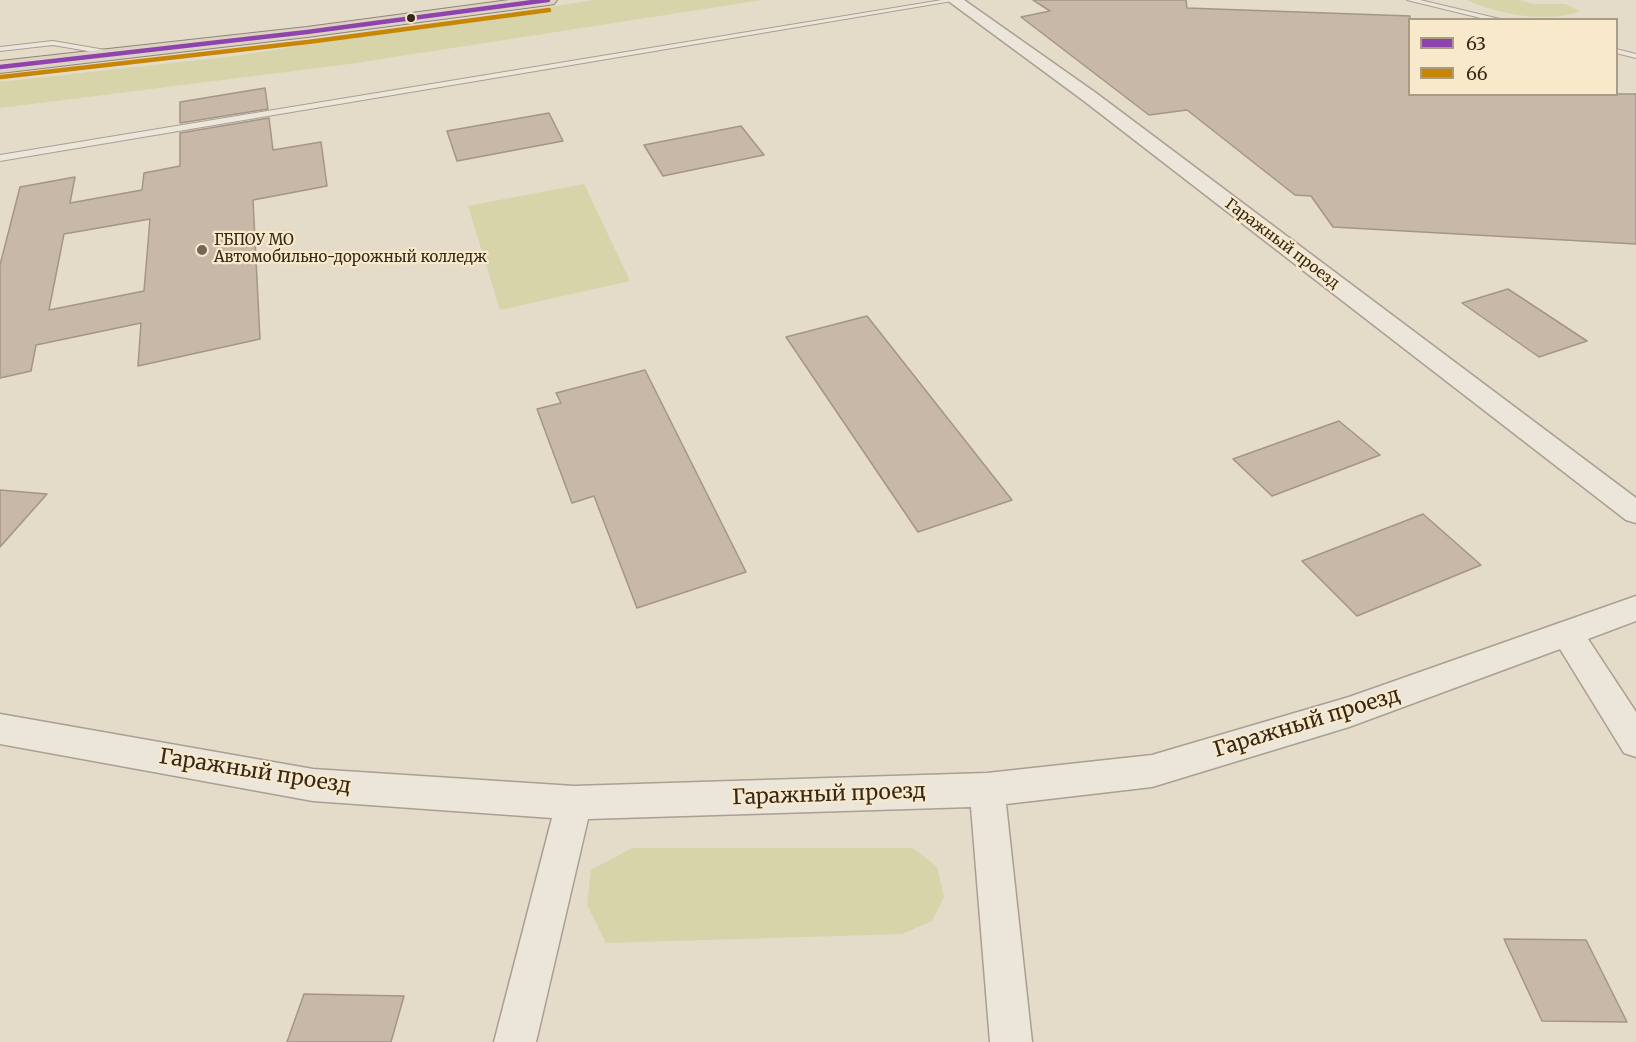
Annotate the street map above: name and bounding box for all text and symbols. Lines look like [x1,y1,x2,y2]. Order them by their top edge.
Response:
unlabelled marker [405,12,417,24]
legend [1408,18,1618,96]
text: 63 [1466,32,1486,55]
text: 66 [1466,62,1488,85]
street label: Гаражный проезд [1221,195,1343,293]
place label: ГБПОУ МО Автомобильно-дорожный колледж [214,232,487,267]
marker: ГБПОУ МО Автомобильно-дорожный колледж [195,243,209,257]
street label: Гаражный проезд [1211,683,1403,763]
street label: Гаражный проезд [157,744,353,800]
street label: Гаражный проезд [732,779,926,811]

